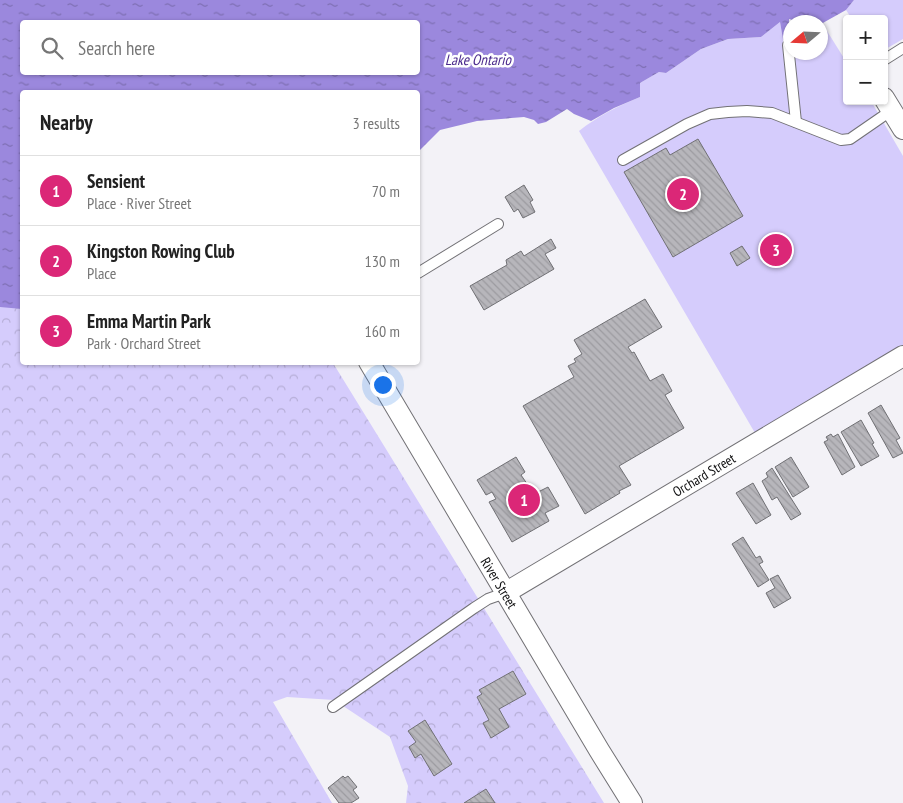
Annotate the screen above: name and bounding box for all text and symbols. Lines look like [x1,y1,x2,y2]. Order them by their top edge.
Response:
north arrow [783,15,828,60]
map controls [843,15,888,105]
button: + [843,15,888,60]
search box [20,20,420,75]
icon: search [38,34,66,62]
text: Search here [78,36,155,60]
water label: Lake Ontario [445,50,512,69]
button: − [843,60,888,105]
text: Nearby [40,109,93,136]
text: 3 results [353,113,400,133]
text: Sensient [87,169,145,193]
pin: 2 [667,175,699,213]
text: 1 [52,181,60,201]
text: 70 m [372,181,400,201]
text: Place · River Street [87,193,191,213]
pin: 3 [760,231,792,269]
text: Kingston Rowing Club [87,239,235,263]
text: 2 [52,251,60,271]
text: 130 m [365,251,400,271]
text: Place [87,263,116,283]
text: Emma Martin Park [87,309,211,333]
text: 3 [52,321,60,341]
text: 160 m [365,321,400,341]
text: Park · Orchard Street [87,333,201,353]
your location [370,372,396,398]
street label: Orchard Street [669,449,739,501]
pin: 1 [508,481,540,519]
street label: River Street [477,554,521,612]

